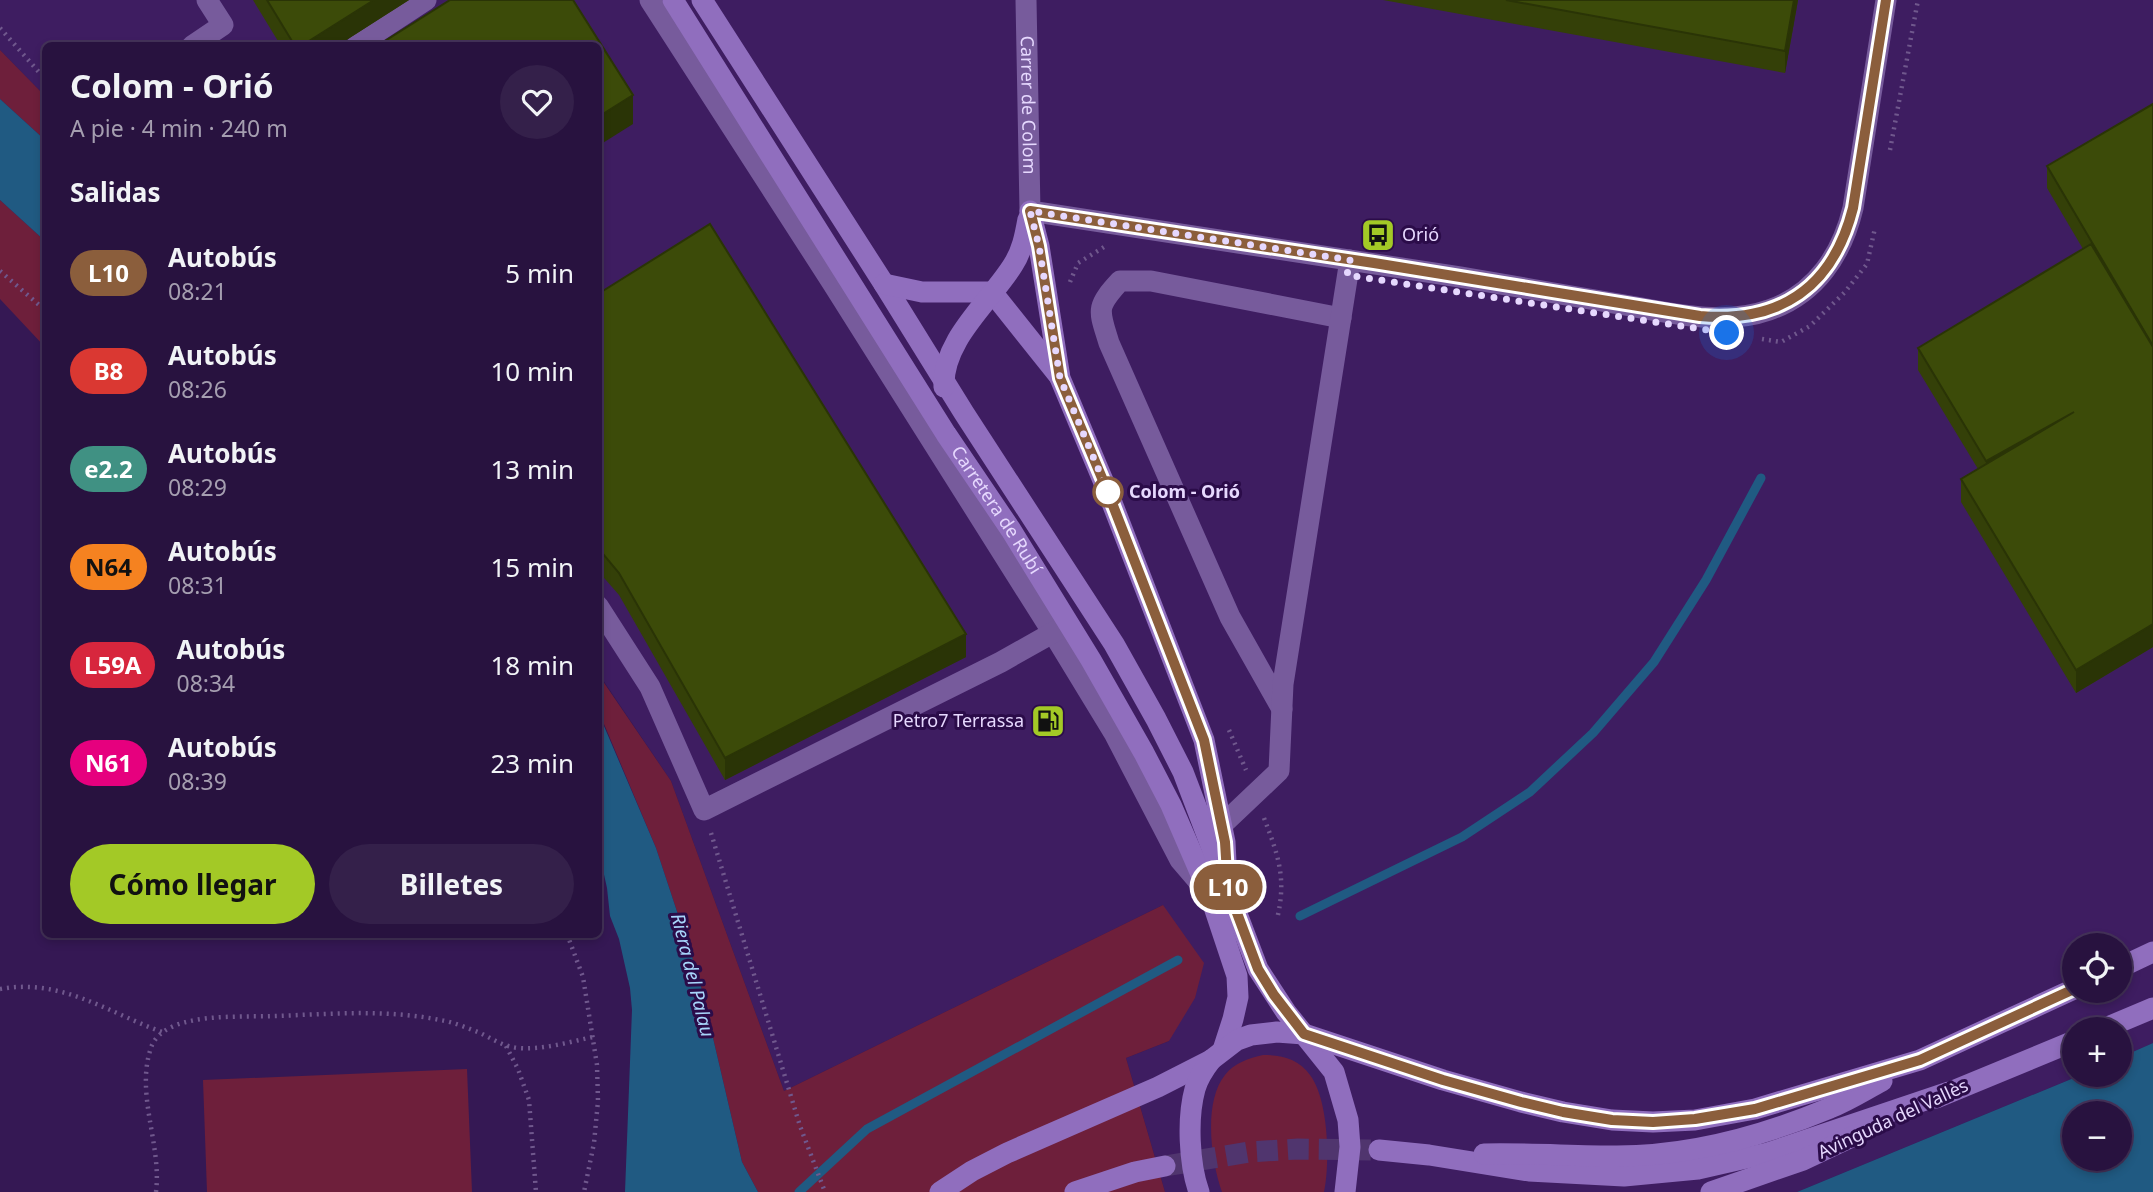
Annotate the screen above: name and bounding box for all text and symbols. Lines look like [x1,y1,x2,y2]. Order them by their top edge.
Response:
street label: Carrer de Colom [1016,35,1042,175]
text: Colom - Orió [70,63,274,108]
button: heart [500,65,574,139]
text: A pie · 4 min · 240 m [70,112,288,144]
text: Salidas [70,174,160,210]
bus stop icon: Orió [1359,216,1397,254]
place label: Orió [1402,222,1439,246]
text: Autobús [168,239,277,275]
text: 5 min [505,255,574,291]
text: L10 [88,256,129,289]
text: 08:21 [168,275,227,307]
your location [1709,315,1744,350]
text: Autobús [168,337,277,373]
text: 10 min [490,353,574,389]
text: B8 [94,354,123,387]
text: 08:26 [168,373,227,405]
text: Autobús [168,435,277,471]
street label: Carretera de Rubí [946,441,1048,578]
text: 13 min [490,451,574,487]
text: e2.2 [84,452,133,485]
text: 08:29 [168,471,227,503]
marker: Colom - Orió [1093,477,1123,507]
place label: Colom - Orió [1129,479,1240,503]
text: Autobús [168,533,277,569]
text: 15 min [490,549,574,585]
text: N64 [85,550,132,583]
text: 08:31 [168,569,227,601]
text: Autobús [176,631,285,667]
text: 18 min [490,647,574,683]
text: L59A [84,648,141,681]
text: 08:34 [176,667,235,699]
fuel station icon: Petro7 Terrassa [1029,702,1067,740]
place label: Petro7 Terrassa [893,708,1024,732]
text: Autobús [168,729,277,765]
text: 23 min [490,745,574,781]
text: N61 [85,746,132,779]
text: 08:39 [168,765,227,797]
button: Cómo llegar [70,844,315,924]
button: Billetes [329,844,574,924]
line badge: L10 [1188,864,1268,910]
text: L10 [1208,870,1248,903]
water label: Riera del Palau [665,910,721,1040]
map controls [2062,933,2132,1171]
button: locate [2062,933,2132,1003]
button: + [2062,1017,2132,1087]
street label: Avinguda del Vallès [1813,1073,1972,1164]
button: − [2062,1101,2132,1171]

